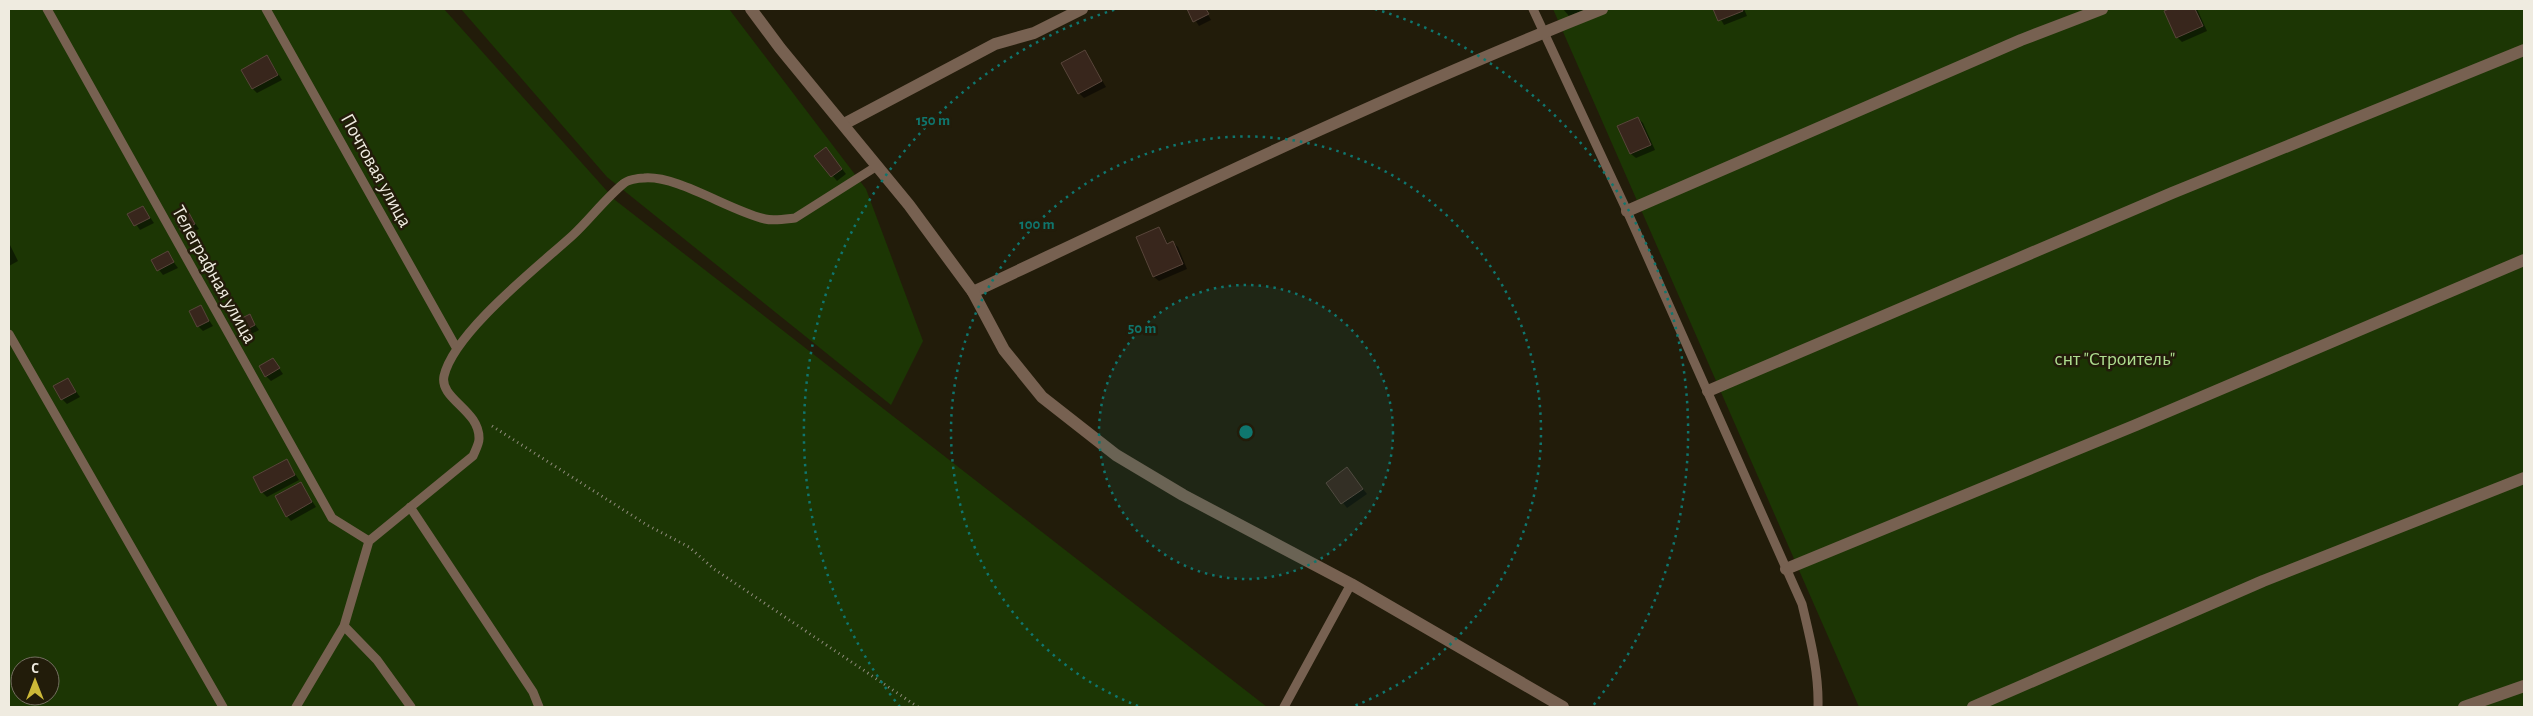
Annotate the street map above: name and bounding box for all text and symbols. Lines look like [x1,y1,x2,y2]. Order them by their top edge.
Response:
street label: Почтовая улица [337,110,416,231]
text: 150 m [916,113,950,128]
street label: Телеграфная улица [168,202,260,347]
text: 100 m [1019,217,1055,232]
text: 50 m [1128,321,1156,336]
park label: снт "Строитель" [2055,349,2175,369]
centre of rings [1237,423,1255,441]
north arrow [10,656,60,706]
text: С [31,662,39,676]

